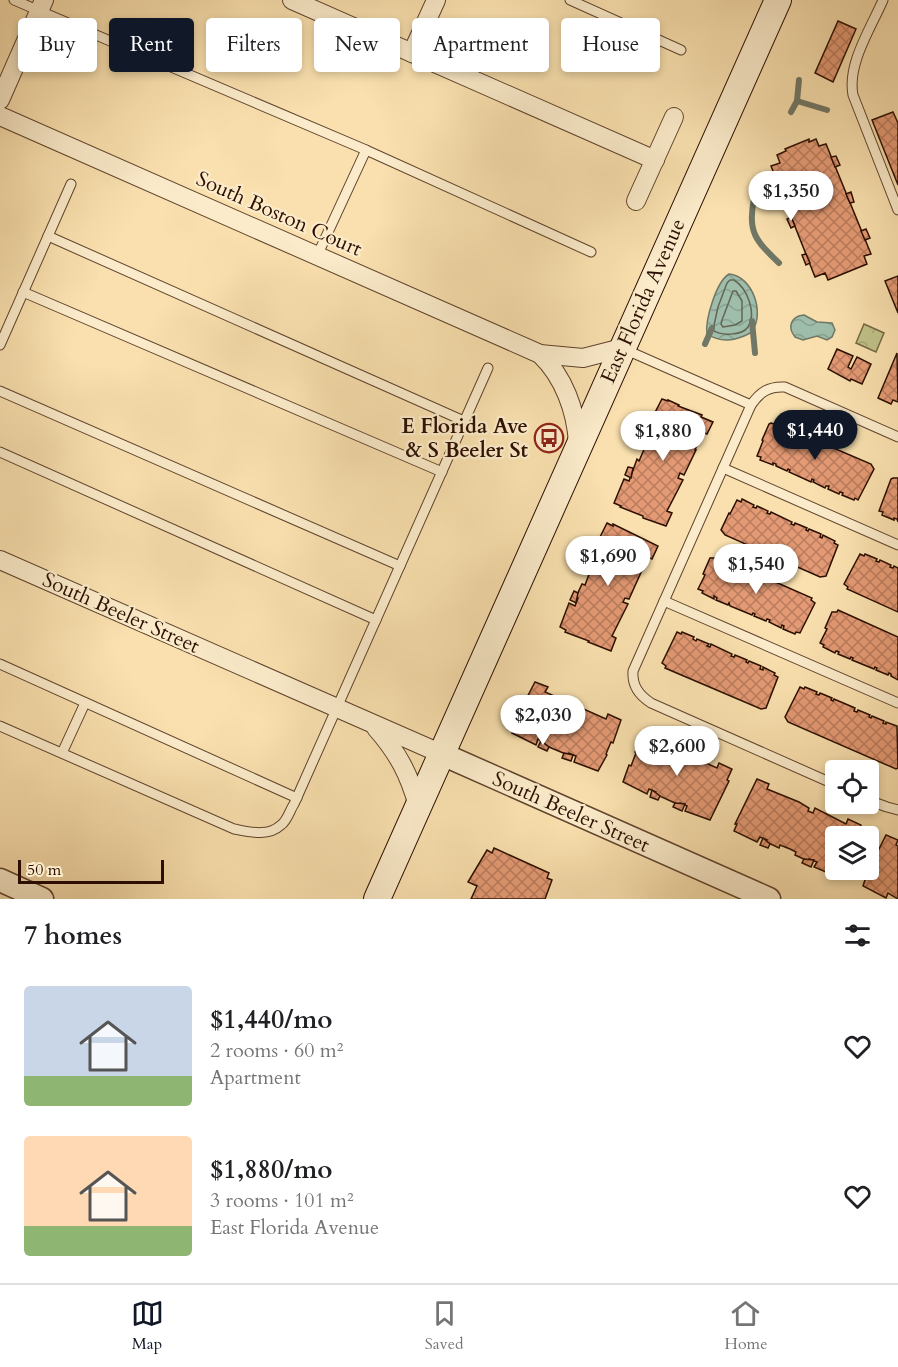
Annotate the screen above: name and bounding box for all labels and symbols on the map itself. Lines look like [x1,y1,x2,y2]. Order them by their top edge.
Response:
street label: South Boston Court [192,164,367,264]
pin: $1,350 [742,171,840,222]
street label: East Florida Avenue [594,214,692,388]
pin: $1,440 [766,410,864,461]
pin: $1,880 [614,411,712,462]
place label: E Florida Ave & S Beeler St [401,412,529,465]
bus stop icon: E Florida Ave & S Beeler St [533,422,565,454]
pin: $1,690 [559,536,657,587]
pin: $1,540 [707,544,805,595]
street label: South Beeler Street [38,565,205,661]
pin: $2,030 [494,695,592,746]
pin: $2,600 [628,726,726,777]
street label: South Beeler Street [488,764,655,860]
scale bar [18,857,164,884]

